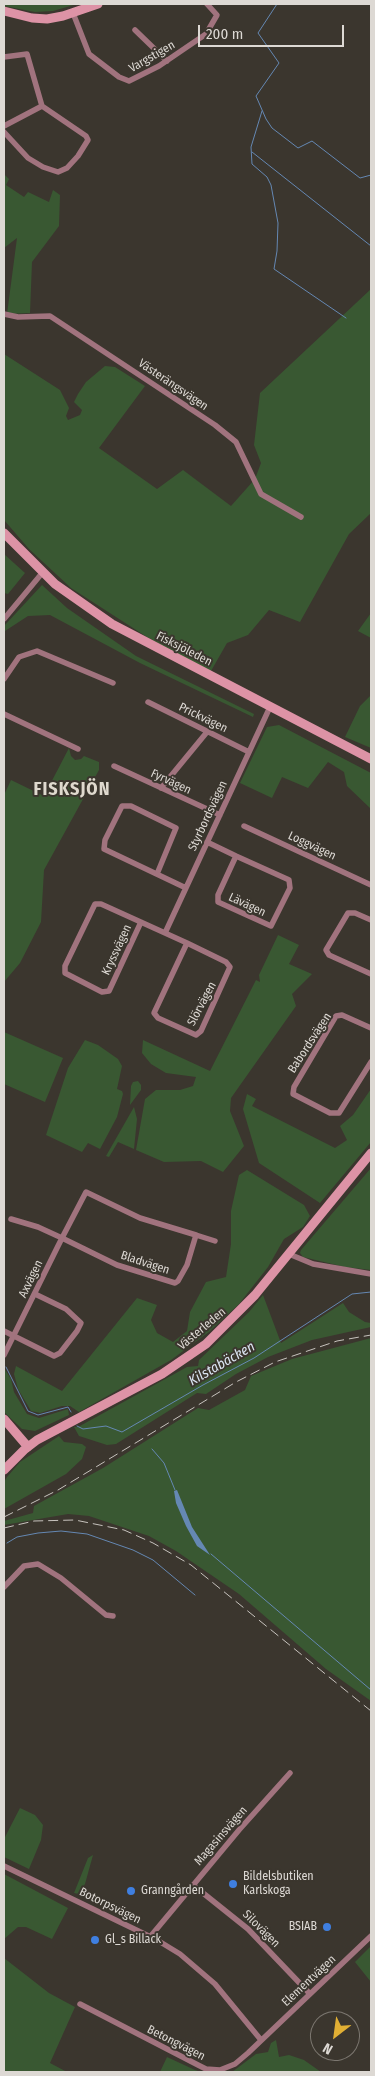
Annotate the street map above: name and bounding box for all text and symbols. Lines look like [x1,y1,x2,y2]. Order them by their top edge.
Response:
scale bar [200,15,346,47]
text: 200 m [206,25,243,43]
street label: Vargstigen [126,38,178,76]
street label: Västerängsvägen [135,356,211,414]
street label: Fisksjöleden [154,629,214,669]
street label: Prickvägen [176,700,230,736]
street label: Fyrvägen [148,766,194,798]
district label: FISKSJÖN [33,779,111,801]
street label: Styrbordsvägen [185,779,231,853]
street label: Loggvägen [286,829,338,863]
street label: Lävägen [226,890,268,920]
street label: Kryssvägen [99,922,135,978]
street label: Slörvägen [184,979,220,1029]
street label: Babordsvägen [285,1010,335,1076]
street label: Bladvägen [119,1248,171,1278]
street label: Axvägen [16,1258,46,1300]
street label: Västerleden [175,1305,229,1353]
water label: Kilstabäcken [186,1338,258,1390]
street label: Magasinsvägen [191,1804,251,1868]
place label: Bildelsbutiken Karlskoga [243,1870,314,1898]
marker: Bildelsbutiken Karlskoga [227,1878,239,1890]
place label: Granngården [141,1884,204,1898]
street label: Botorpsvägen [77,1885,143,1927]
marker: Granngården [125,1885,137,1897]
street label: Silovägen [239,1907,283,1951]
place label: BSIAB [289,1920,317,1934]
marker: BSIAB [321,1921,333,1933]
place label: Gl_s Billack [105,1933,161,1947]
marker: Gl_s Billack [89,1934,101,1946]
street label: Elementvägen [279,1952,339,2010]
north arrow [310,2011,360,2061]
street label: Betongvägen [145,2022,207,2064]
text: N [320,2039,336,2058]

